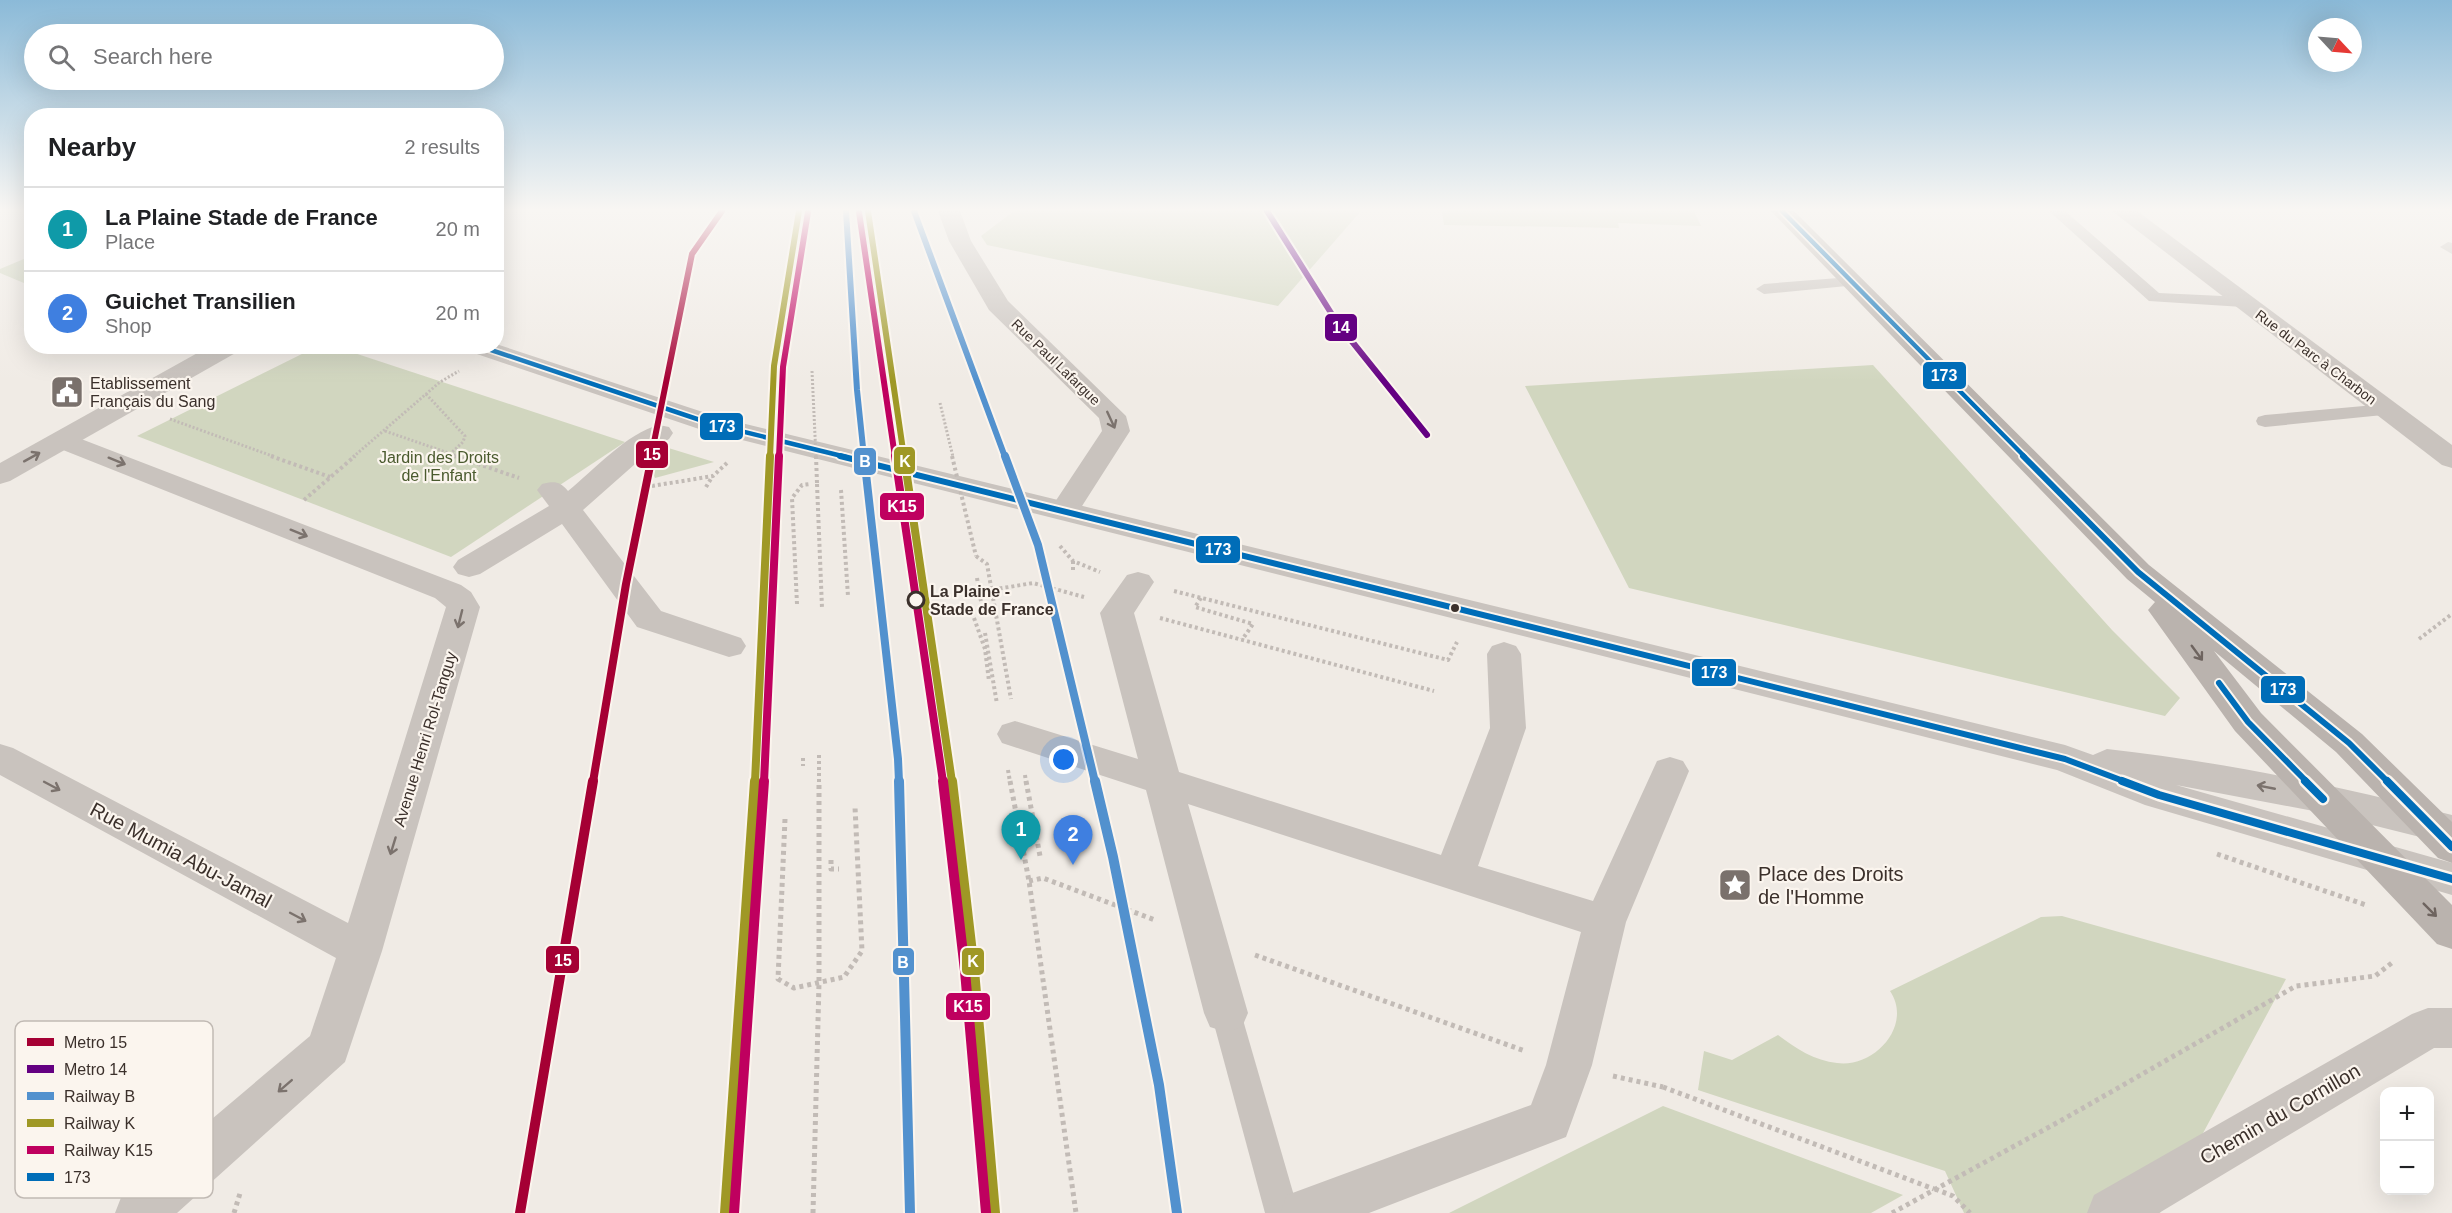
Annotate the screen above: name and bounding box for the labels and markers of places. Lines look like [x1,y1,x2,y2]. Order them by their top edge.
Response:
public building icon: Etablissement Français du Sang [49,374,85,410]
place label: Etablissement Français du Sang [90,375,215,410]
place label: La Plaine - Stade de France [930,583,1054,618]
marker: La Plaine - Stade de France [907,591,925,609]
unlabelled marker [1449,602,1461,614]
pin: 1 [1002,810,1040,860]
pin: 2 [1054,816,1092,865]
place label: Place des Droits de l'Homme [1758,863,1904,908]
place icon: Place des Droits de l'Homme [1717,867,1753,903]

